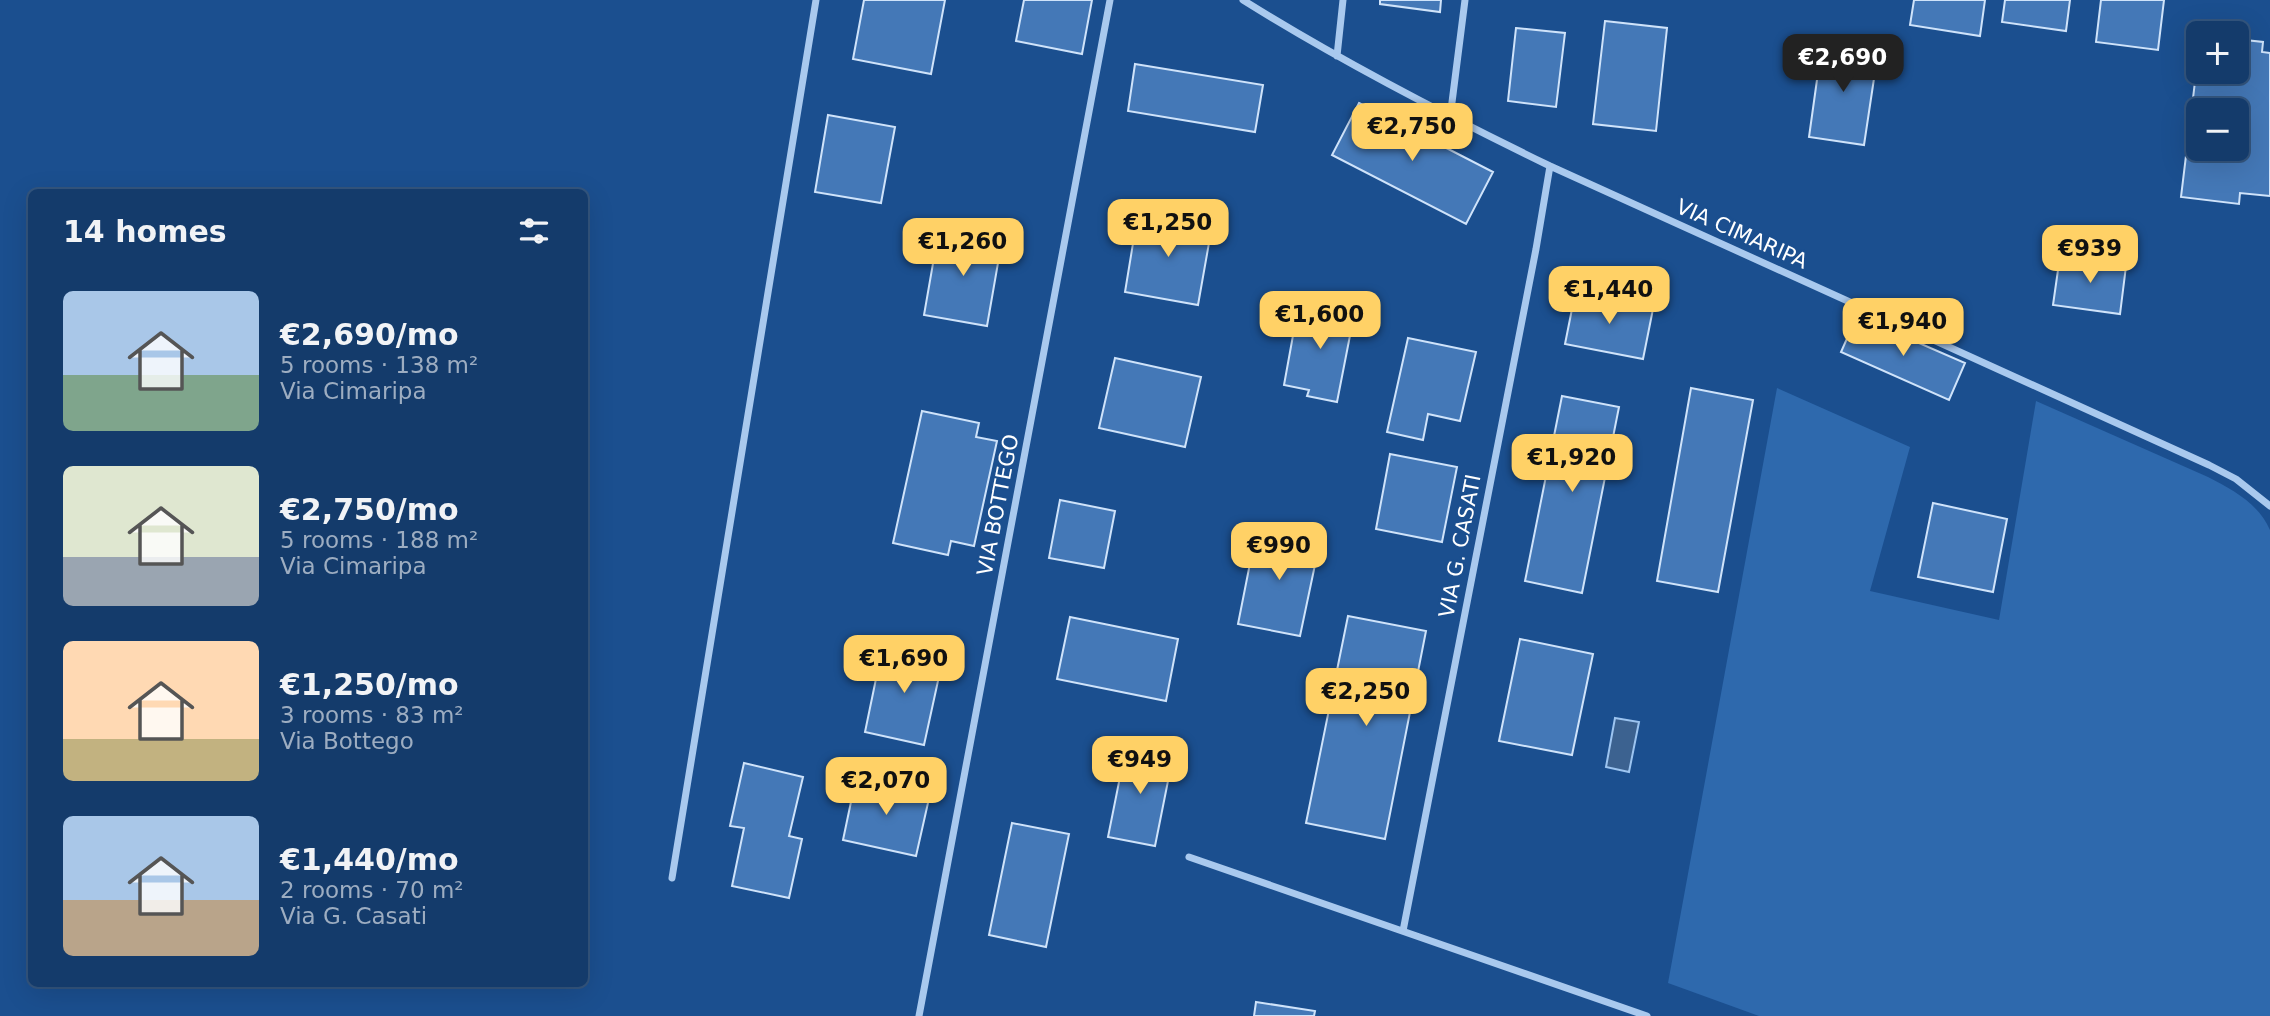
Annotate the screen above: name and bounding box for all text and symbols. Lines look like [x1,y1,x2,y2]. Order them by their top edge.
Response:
map controls [2186,21,2249,161]
button: + [2186,21,2249,84]
pin: €2,690 [1786,34,1900,94]
text: €2,690 [1799,44,1887,70]
button: − [2186,98,2249,161]
pin: €2,750 [1355,104,1469,163]
text: €2,750 [1368,113,1456,139]
street label: VIA CIMARIPA [1673,194,1812,274]
pin: €1,250 [1111,200,1225,259]
text: €1,250 [1124,209,1212,235]
icon: filters [515,212,553,250]
text: 14 homes [63,214,227,249]
pin: €1,260 [906,218,1020,278]
pin: €939 [2049,226,2131,285]
text: €1,260 [919,228,1007,254]
text: €939 [2058,235,2122,261]
pin: €1,440 [1552,266,1666,326]
text: €1,440 [1565,276,1653,302]
pin: €1,600 [1263,292,1377,351]
pin: €1,940 [1846,298,1960,358]
text: €1,600 [1276,301,1364,327]
text: €1,940 [1859,308,1947,334]
text: €2,690/mo [280,317,459,352]
icon: home [119,319,203,403]
text: 5 rooms · 138 m² [280,352,478,378]
text: Via Cimaripa [280,378,427,404]
street label: VIA BOTTEGO [973,432,1023,578]
pin: €1,920 [1515,434,1629,494]
text: €1,920 [1528,444,1616,470]
street label: VIA G. CASATI [1434,472,1486,620]
text: €2,750/mo [280,492,459,527]
icon: home [119,494,203,578]
pin: €990 [1238,522,1320,582]
text: 5 rooms · 188 m² [280,527,478,553]
text: €990 [1247,532,1311,558]
text: Via Cimaripa [280,553,427,579]
pin: €1,690 [847,636,961,695]
text: €1,690 [860,645,948,671]
text: €1,250/mo [280,667,459,702]
pin: €2,250 [1309,668,1423,728]
icon: home [119,669,203,753]
text: €2,250 [1322,678,1410,704]
text: 3 rooms · 83 m² [280,702,464,728]
text: Via Bottego [280,728,414,754]
pin: €949 [1099,736,1181,796]
text: €949 [1108,746,1172,772]
pin: €2,070 [829,758,943,817]
text: €2,070 [842,767,930,793]
text: €1,440/mo [280,842,459,877]
icon: home [119,844,203,928]
text: 2 rooms · 70 m² [280,877,464,903]
text: Via G. Casati [280,903,427,929]

